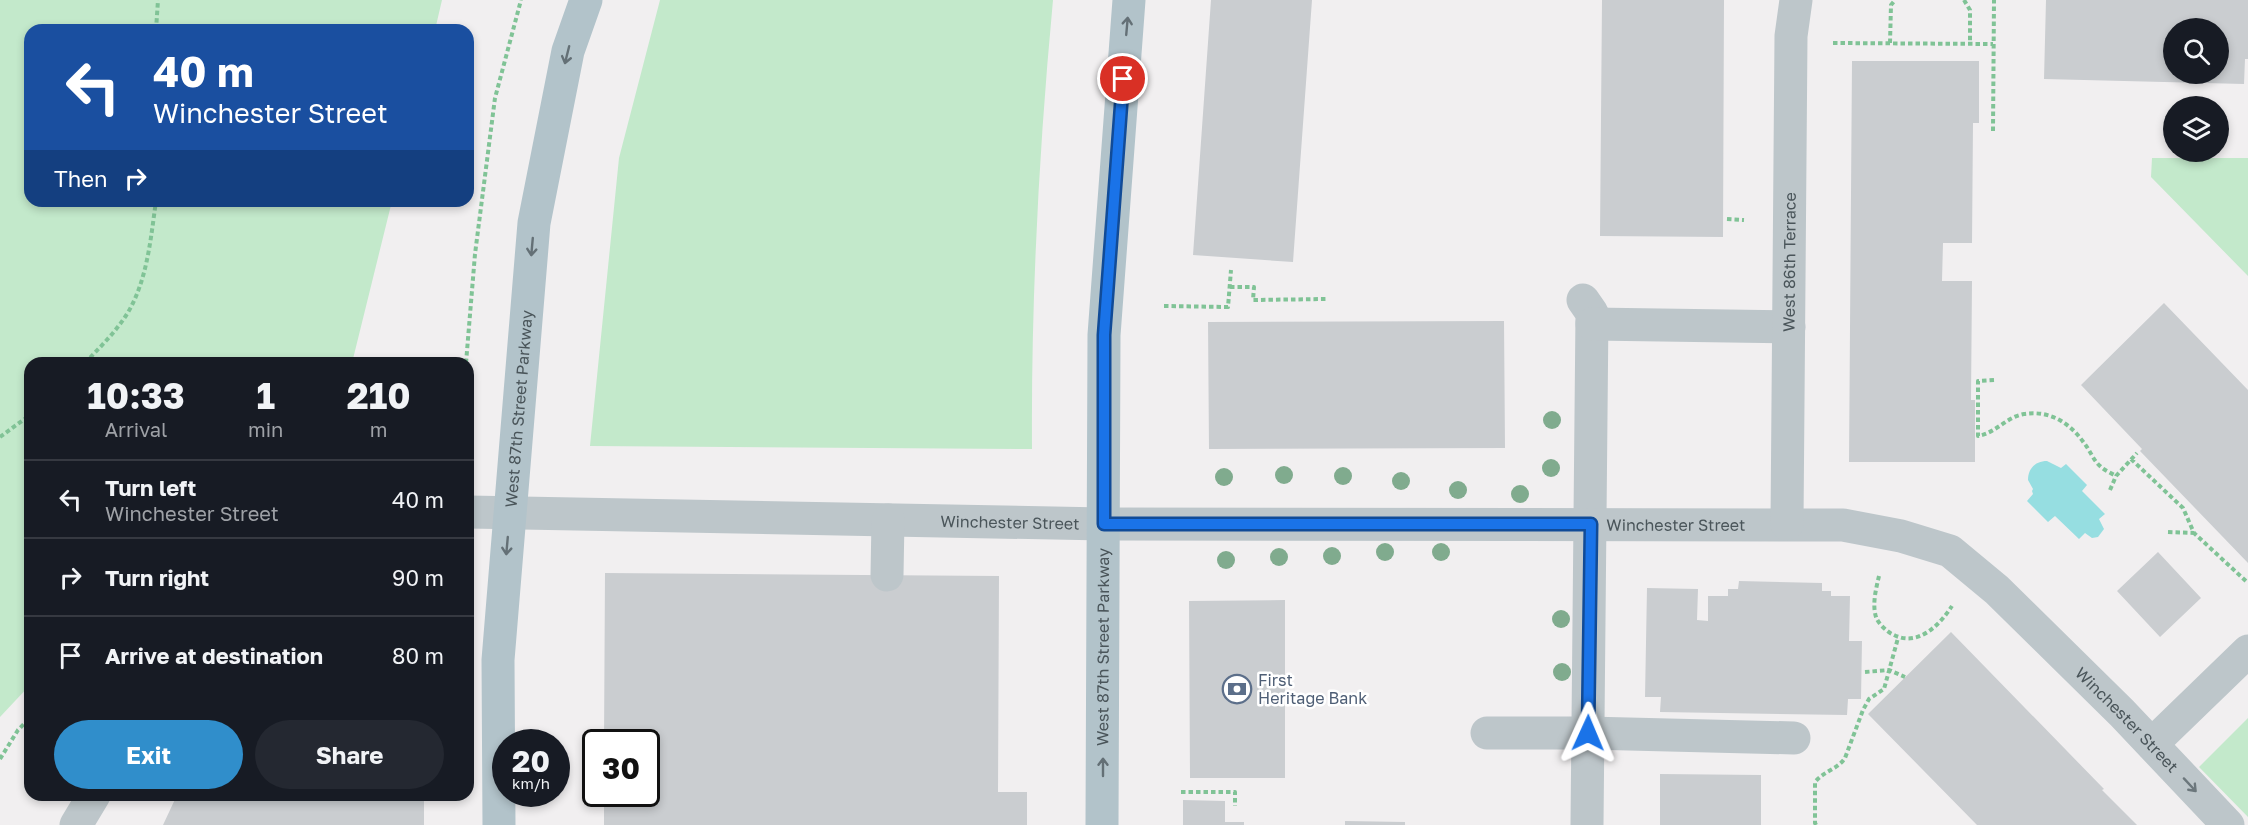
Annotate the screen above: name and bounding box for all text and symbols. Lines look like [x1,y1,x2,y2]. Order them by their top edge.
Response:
one-way arrow [1122,17,1133,37]
map controls [2163,18,2229,162]
button: search [2163,18,2229,84]
text: 40 m [153,46,254,96]
one-way arrow [561,46,573,65]
icon: left [54,48,132,126]
pin [1097,53,1148,104]
icon: arrive [1106,62,1139,95]
button: layers [2163,96,2229,162]
text: Winchester Street [153,97,388,129]
icon: right [119,162,152,195]
text: Then [54,165,107,192]
street label: West 86th Terrace [1779,192,1800,332]
one-way arrow [526,237,537,256]
street label: West 87th Street Parkway [501,309,537,508]
text: 10:33 [87,374,185,417]
text: 1 [256,374,275,417]
text: 210 [347,374,411,417]
text: Arrival [105,417,167,441]
text: min [248,417,283,441]
text: m [370,417,388,441]
text: Turn left [105,474,196,501]
icon: left [54,483,87,516]
text: 40 m [392,486,444,513]
text: Winchester Street [105,501,279,525]
street label: Winchester Street [940,511,1080,534]
street label: Winchester Street [1606,515,1746,535]
one-way arrow [501,535,512,555]
street label: West 87th Street Parkway [1092,548,1113,746]
icon: right [54,561,87,594]
text: Turn right [105,564,209,591]
text: 90 m [392,564,444,591]
icon: arrive [54,639,87,672]
text: Arrive at destination [105,642,323,669]
text: 80 m [392,642,444,669]
street label: Winchester Street [2071,663,2183,776]
place label: First Heritage Bank [1258,670,1367,708]
bank icon: First Heritage Bank [1221,673,1253,705]
position arrow [1556,701,1620,765]
button: Exit [54,720,243,789]
button: Share [255,720,444,789]
speed limit sign: 30 [582,729,660,807]
text: 20 [512,743,550,779]
one-way arrow [1097,757,1109,777]
text: km/h [512,774,550,792]
one-way arrow [2183,777,2197,792]

